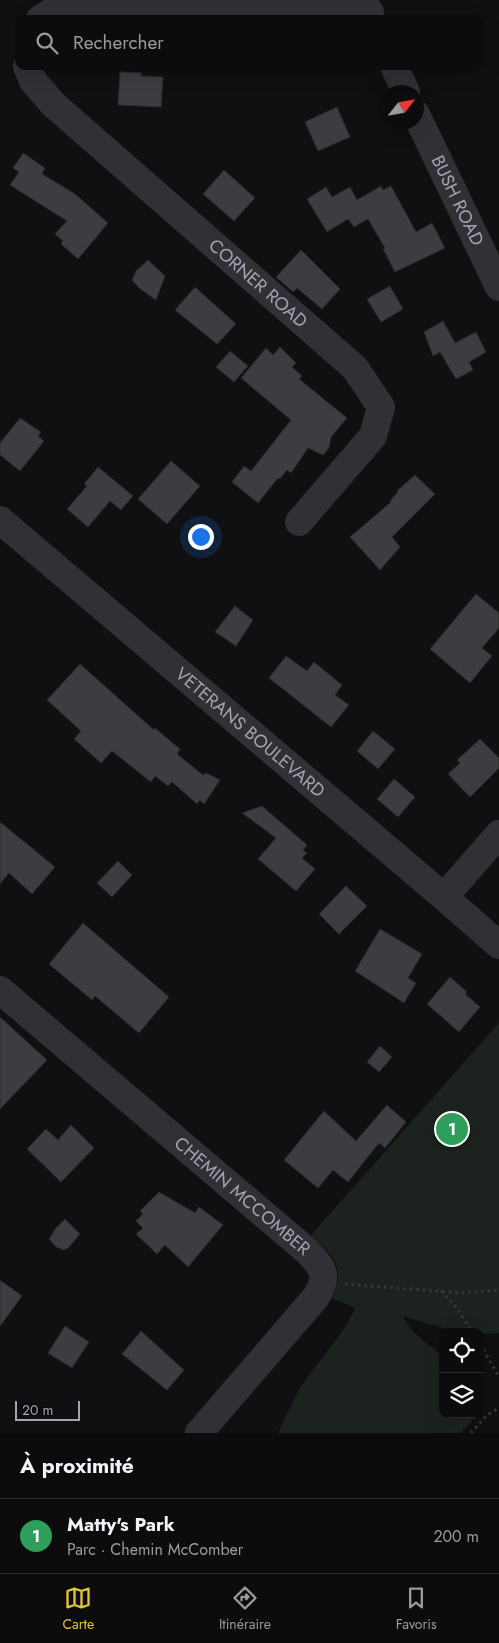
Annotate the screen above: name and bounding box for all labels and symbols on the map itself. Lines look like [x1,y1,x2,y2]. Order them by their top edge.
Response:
north arrow [379,85,424,130]
street label: BUSH ROAD [425,151,490,250]
street label: CORNER ROAD [203,233,313,334]
your location [188,524,214,550]
street label: VETERANS BOULEVARD [170,661,331,803]
pin: 1 [436,1110,468,1148]
street label: CHEMIN MCCOMBER [168,1130,316,1261]
scale bar [15,1398,80,1421]

